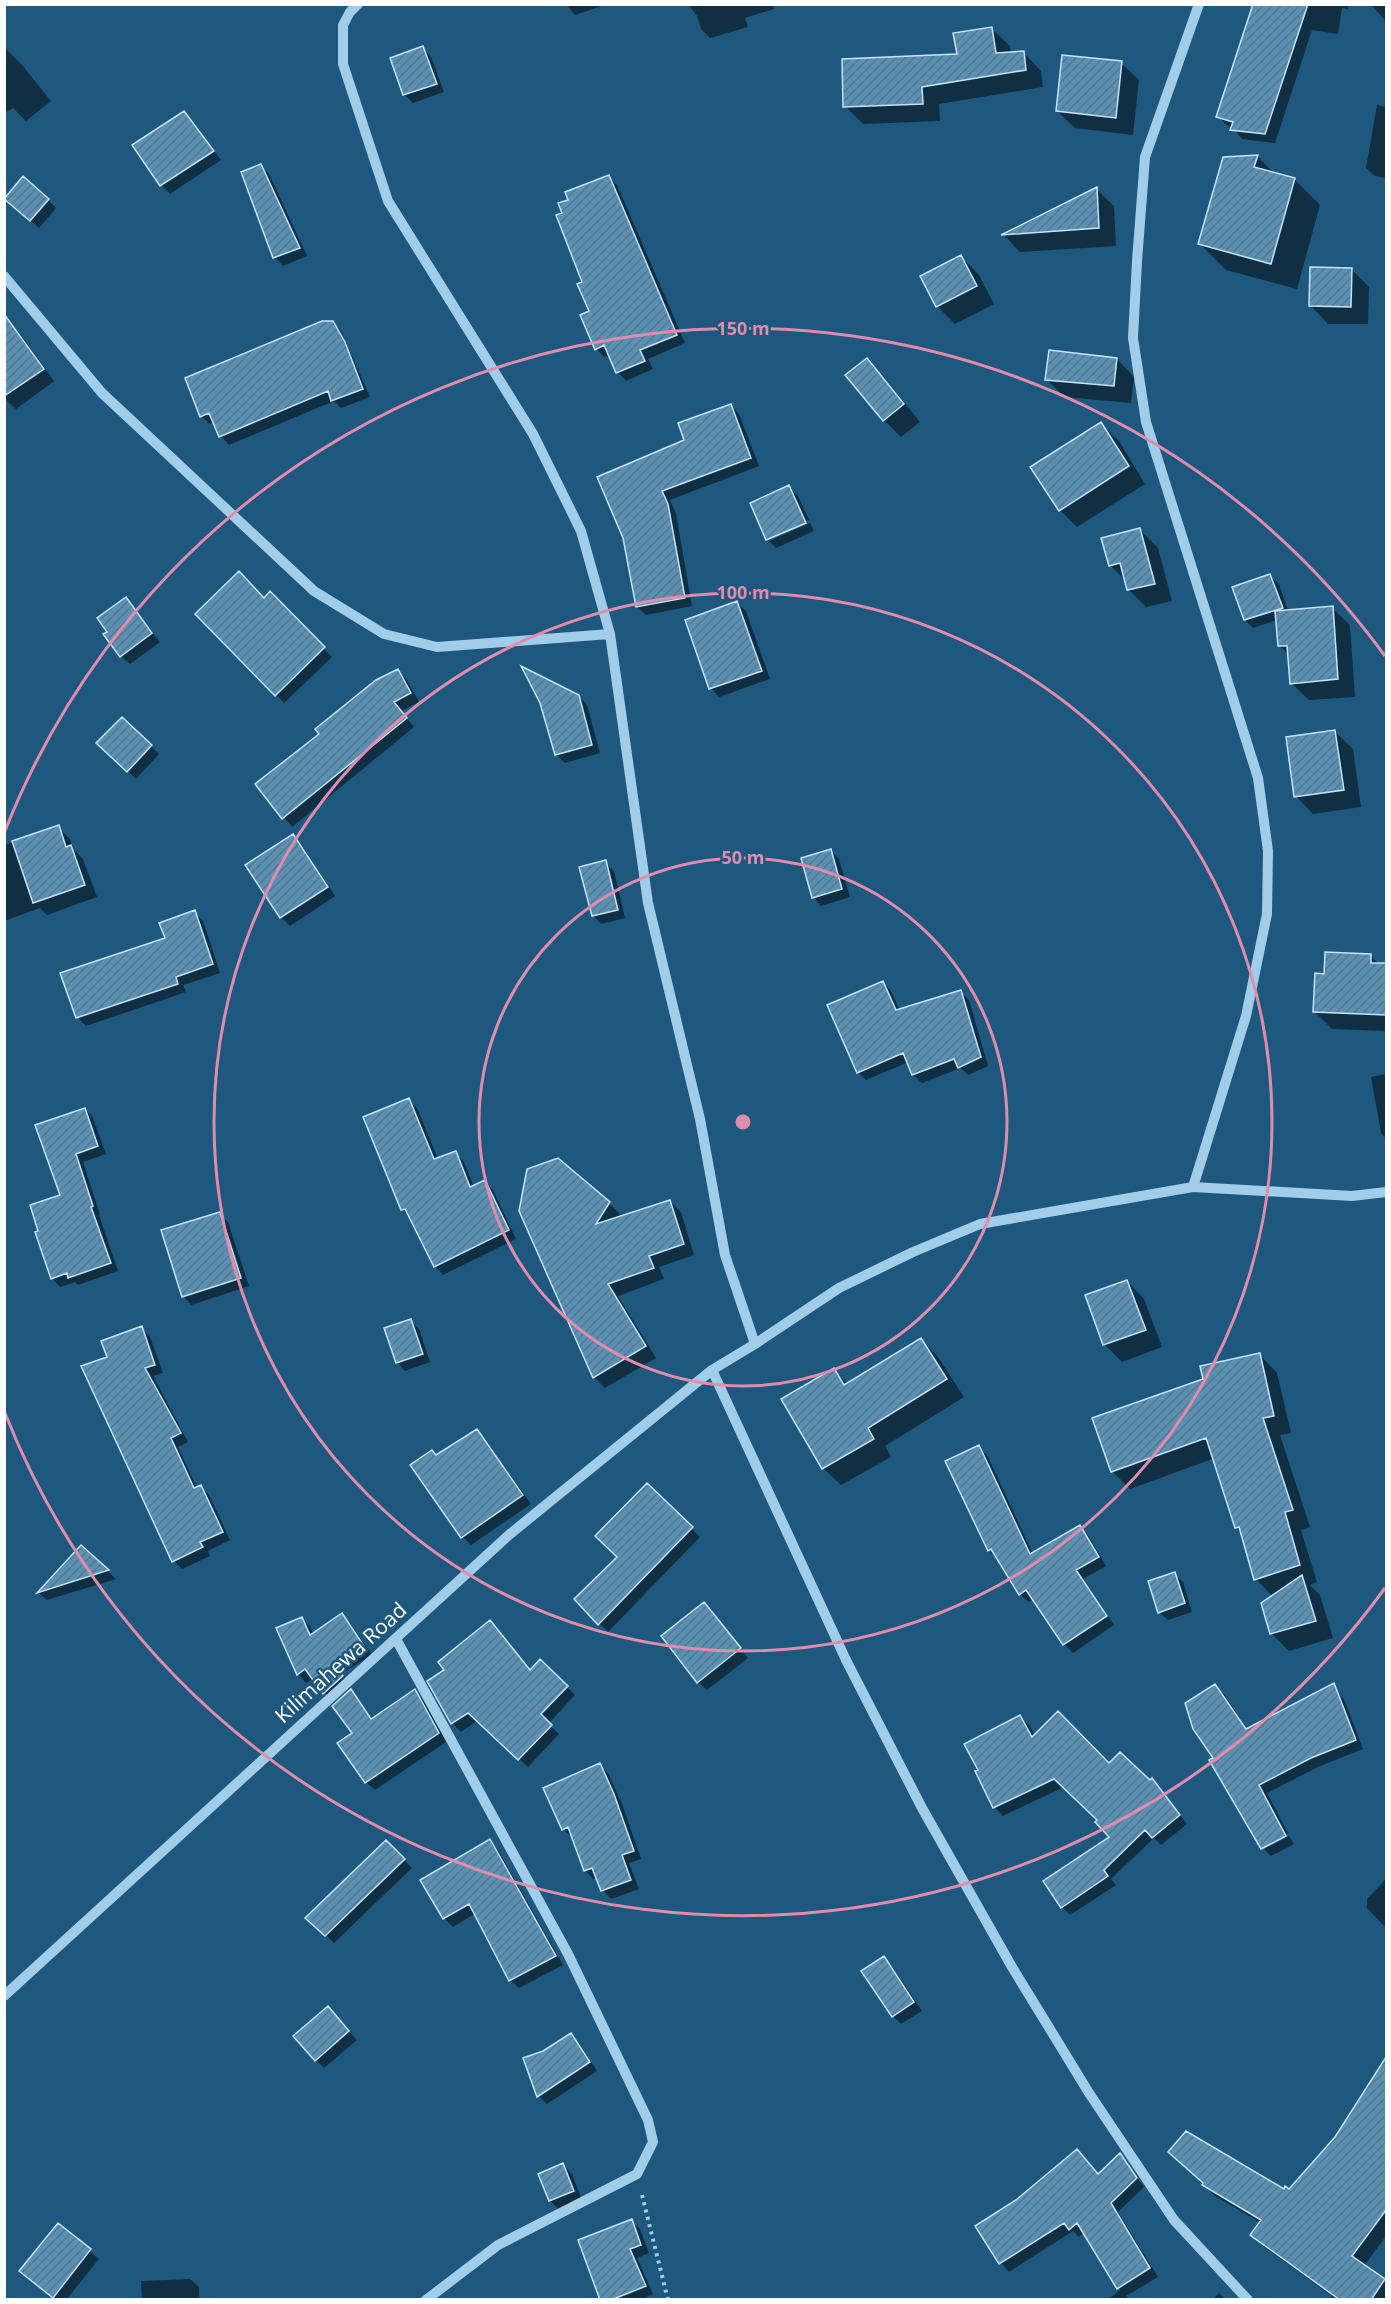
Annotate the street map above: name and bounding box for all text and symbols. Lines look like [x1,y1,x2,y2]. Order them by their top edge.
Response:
text: 150 m [716,316,770,340]
text: 100 m [716,580,770,604]
text: 50 m [722,845,764,869]
centre of rings [733,1112,753,1132]
street label: Kilimahewa Road [269,1596,412,1729]

